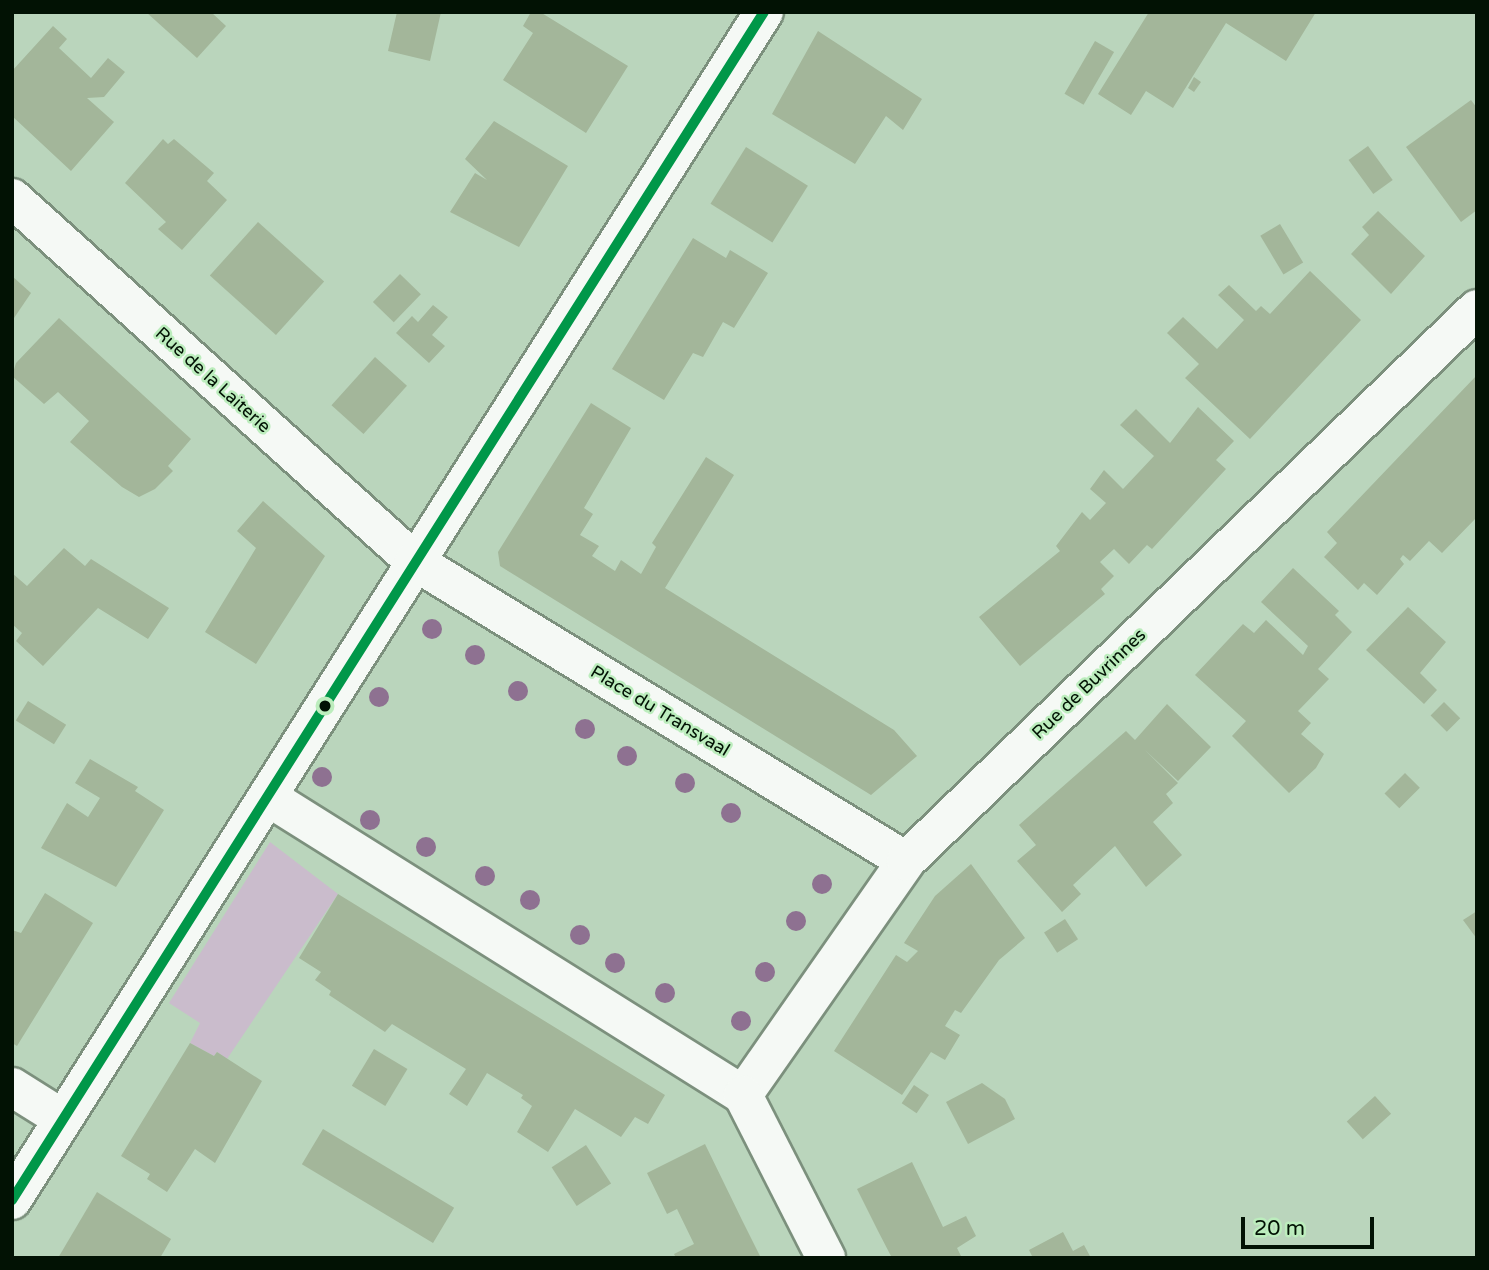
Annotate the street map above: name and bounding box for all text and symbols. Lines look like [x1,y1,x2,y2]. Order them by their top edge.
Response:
street label: Rue de la Laiterie [151,323,275,437]
street label: Rue de Buvrinnes [1028,624,1150,744]
street label: Place du Transvaal [586,661,734,761]
unlabelled marker [318,699,332,713]
scale bar [1244,1204,1377,1248]
text: 20 m [1254,1216,1305,1241]

